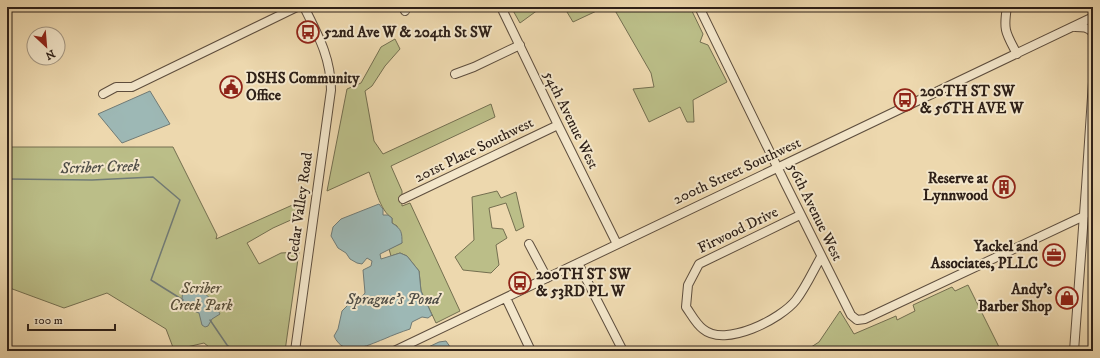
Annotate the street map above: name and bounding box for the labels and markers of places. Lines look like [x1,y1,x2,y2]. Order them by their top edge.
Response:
bus stop icon: 52nd Ave W & 204th St SW [295,19,321,45]
place label: 52nd Ave W & 204th St SW [323,23,493,42]
place label: DSHS Community Office [246,69,360,105]
public building icon: DSHS Community Office [218,74,244,100]
place label: 200TH ST SW & 56TH AVE W [920,82,1025,118]
bus stop icon: 200TH ST SW & 56TH AVE W [892,87,918,113]
place label: Reserve at Lynnwood [923,169,989,205]
building icon: Reserve at Lynnwood [991,174,1017,200]
place label: Yackel and Associates, PLLC [930,237,1039,273]
office icon: Yackel and Associates, PLLC [1041,242,1067,268]
place label: 200TH ST SW & 53RD PL W [536,265,632,301]
bus stop icon: 200TH ST SW & 53RD PL W [507,270,533,296]
place label: Andy's Barber Shop [978,280,1052,316]
shop icon: Andy's Barber Shop [1054,285,1080,311]

